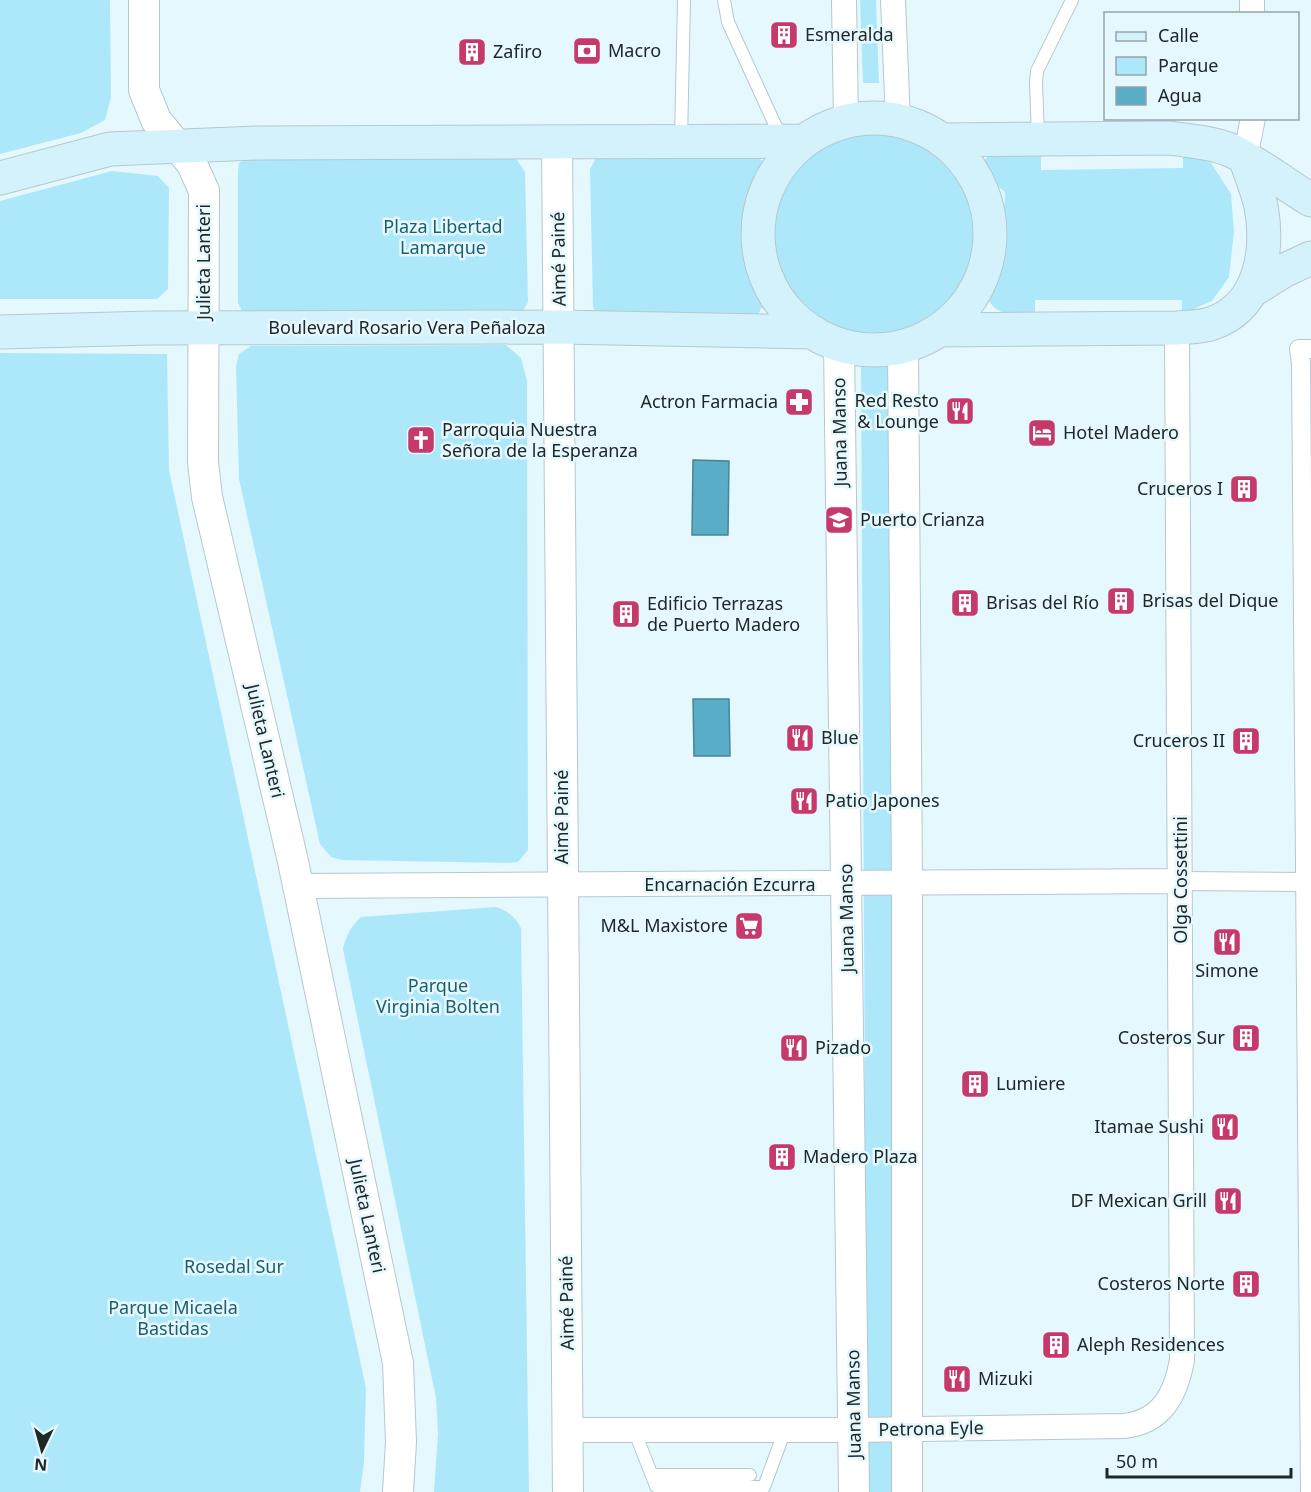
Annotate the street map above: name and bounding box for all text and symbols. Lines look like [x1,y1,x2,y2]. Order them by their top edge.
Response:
legend [1104,12,1299,120]
building icon: Esmeralda [768,19,800,51]
place label: Esmeralda [805,22,894,46]
text: Calle [1158,23,1199,47]
bank icon: Macro [571,35,603,67]
building icon: Zafiro [456,36,488,68]
place label: Macro [608,38,661,62]
place label: Zafiro [493,39,542,63]
text: Parque [1158,53,1218,77]
text: Agua [1158,83,1202,107]
street label: Julieta Lanteri [191,204,215,322]
street label: Aimé Painé [545,211,571,307]
park label: Plaza Libertad Lamarque [383,214,503,259]
street label: Boulevard Rosario Vera Peñaloza [268,315,546,339]
street label: Juana Manso [826,377,852,489]
pharmacy icon: Actron Farmacia [783,386,815,418]
place label: Red Resto & Lounge [855,388,939,433]
place label: Actron Farmacia [640,389,778,413]
restaurant icon: Red Resto & Lounge [944,395,976,427]
place label: Parroquia Nuestra Señora de la Esperanza [442,417,638,462]
hotel icon: Hotel Madero [1026,417,1058,449]
place label: Hotel Madero [1063,420,1179,444]
church icon: Parroquia Nuestra Señora de la Esperanza [405,424,437,456]
building icon: Cruceros I [1228,473,1260,505]
place label: Cruceros I [1137,476,1223,500]
school or university icon: Puerto Crianza [823,504,855,536]
place label: Puerto Crianza [860,507,985,531]
building icon: Brisas del Dique [1105,585,1137,617]
building icon: Brisas del Río [949,587,981,619]
place label: Brisas del Dique [1142,588,1278,612]
place label: Brisas del Río [986,590,1099,614]
place label: Edificio Terrazas de Puerto Madero [647,591,800,636]
building icon: Edificio Terrazas de Puerto Madero [610,598,642,630]
street label: Julieta Lanteri [241,680,291,800]
restaurant icon: Blue [784,722,816,754]
place label: Blue [821,725,859,749]
building icon: Cruceros II [1230,725,1262,757]
place label: Cruceros II [1133,728,1225,752]
street label: Aimé Painé [549,770,573,864]
restaurant icon: Patio Japones [788,785,820,817]
place label: Patio Japones [825,788,940,812]
street label: Olga Cossettini [1168,816,1192,944]
street label: Juana Manso [833,863,859,975]
street label: Encarnación Ezcurra [644,872,816,896]
supermarket icon: M&L Maxistore [733,910,765,942]
place label: M&L Maxistore [601,913,728,937]
restaurant icon: Simone [1211,926,1243,958]
place label: Simone [1195,958,1259,982]
park label: Parque Virginia Bolten [376,973,500,1018]
building icon: Costeros Sur [1230,1022,1262,1054]
place label: Costeros Sur [1118,1025,1226,1049]
restaurant icon: Pizado [778,1032,810,1064]
place label: Pizado [815,1035,871,1059]
building icon: Lumiere [959,1068,991,1100]
place label: Lumiere [996,1071,1065,1095]
restaurant icon: Itamae Sushi [1209,1111,1241,1143]
place label: Itamae Sushi [1094,1114,1204,1138]
building icon: Madero Plaza [766,1141,798,1173]
place label: Madero Plaza [803,1144,917,1168]
street label: Julieta Lanteri [344,1155,392,1275]
restaurant icon: DF Mexican Grill [1212,1185,1244,1217]
place label: DF Mexican Grill [1071,1188,1207,1212]
park label: Rosedal Sur [184,1254,284,1278]
street label: Aimé Painé [553,1255,579,1351]
building icon: Costeros Norte [1230,1268,1262,1300]
place label: Costeros Norte [1098,1271,1225,1295]
park label: Parque Micaela Bastidas [108,1295,238,1340]
building icon: Aleph Residences [1040,1329,1072,1361]
place label: Aleph Residences [1077,1332,1225,1356]
street label: Juana Manso [840,1349,866,1461]
restaurant icon: Mizuki [941,1363,973,1395]
place label: Mizuki [978,1366,1033,1390]
street label: Petrona Eyle [878,1415,984,1441]
north arrow [12,1420,72,1480]
scale bar [1107,1441,1292,1479]
text: 50 m [1116,1449,1158,1473]
text: N [33,1453,48,1476]

